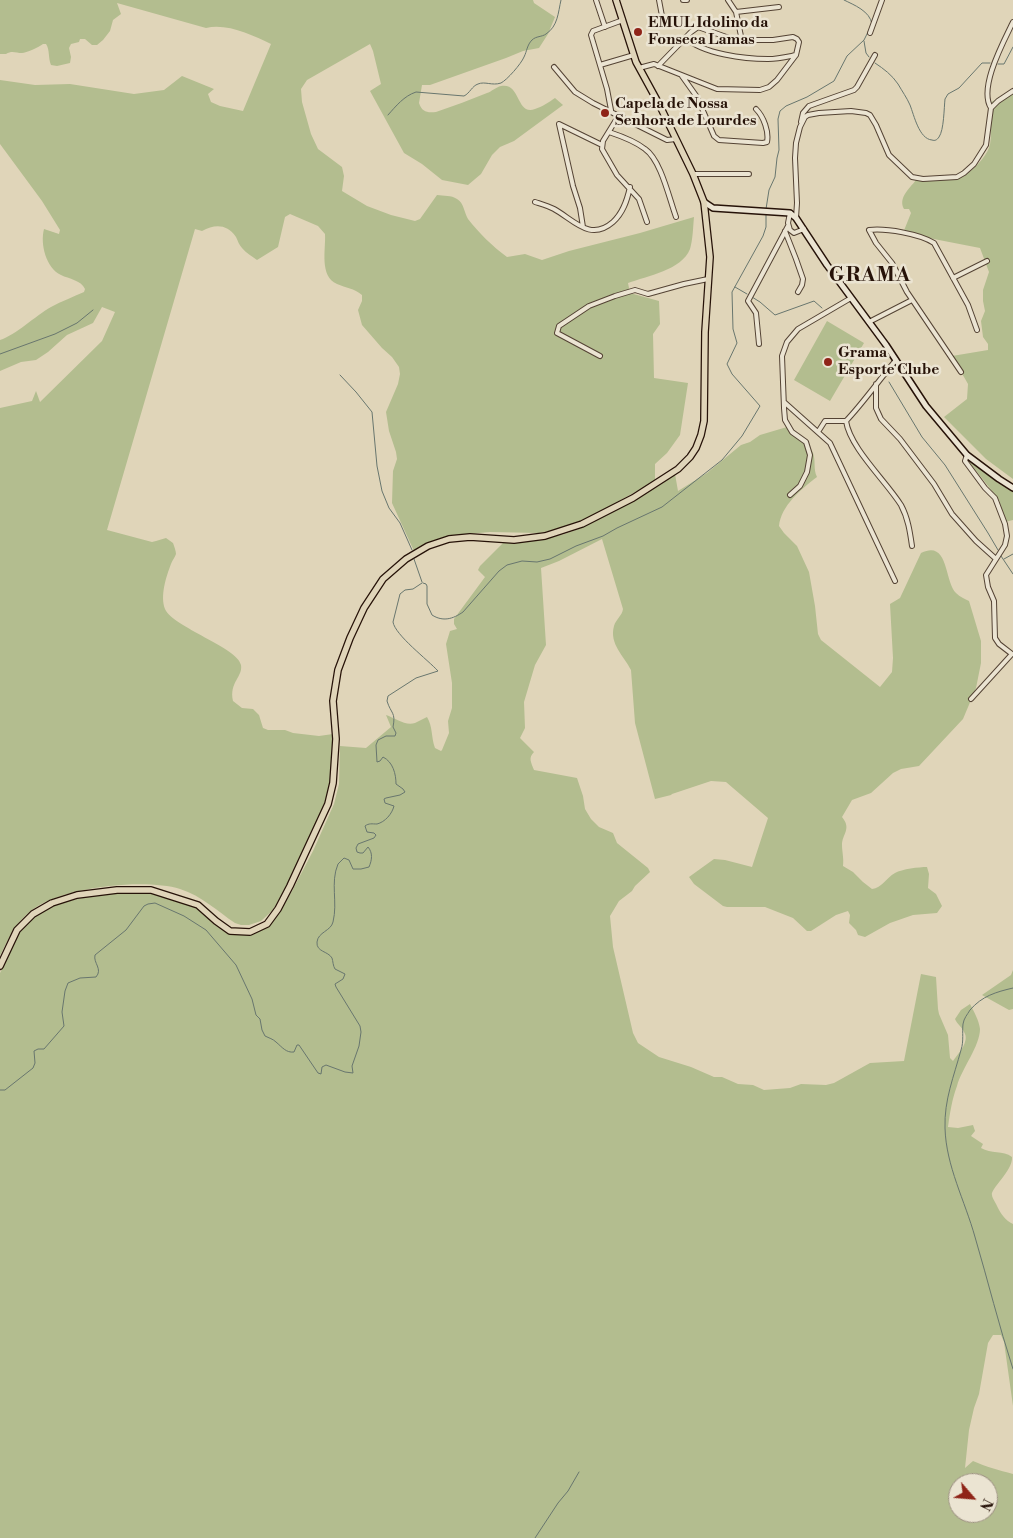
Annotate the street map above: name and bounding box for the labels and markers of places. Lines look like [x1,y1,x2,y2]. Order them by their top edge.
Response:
place label: EMUL Idolino da Fonseca Lamas [648,14,768,49]
marker: EMUL Idolino da Fonseca Lamas [632,26,644,38]
place label: Capela de Nossa Senhora de Lourdes [615,95,757,130]
marker: Capela de Nossa Senhora de Lourdes [599,107,611,119]
place label: Grama Esporte Clube [838,344,939,379]
marker: Grama Esporte Clube [822,356,834,368]

